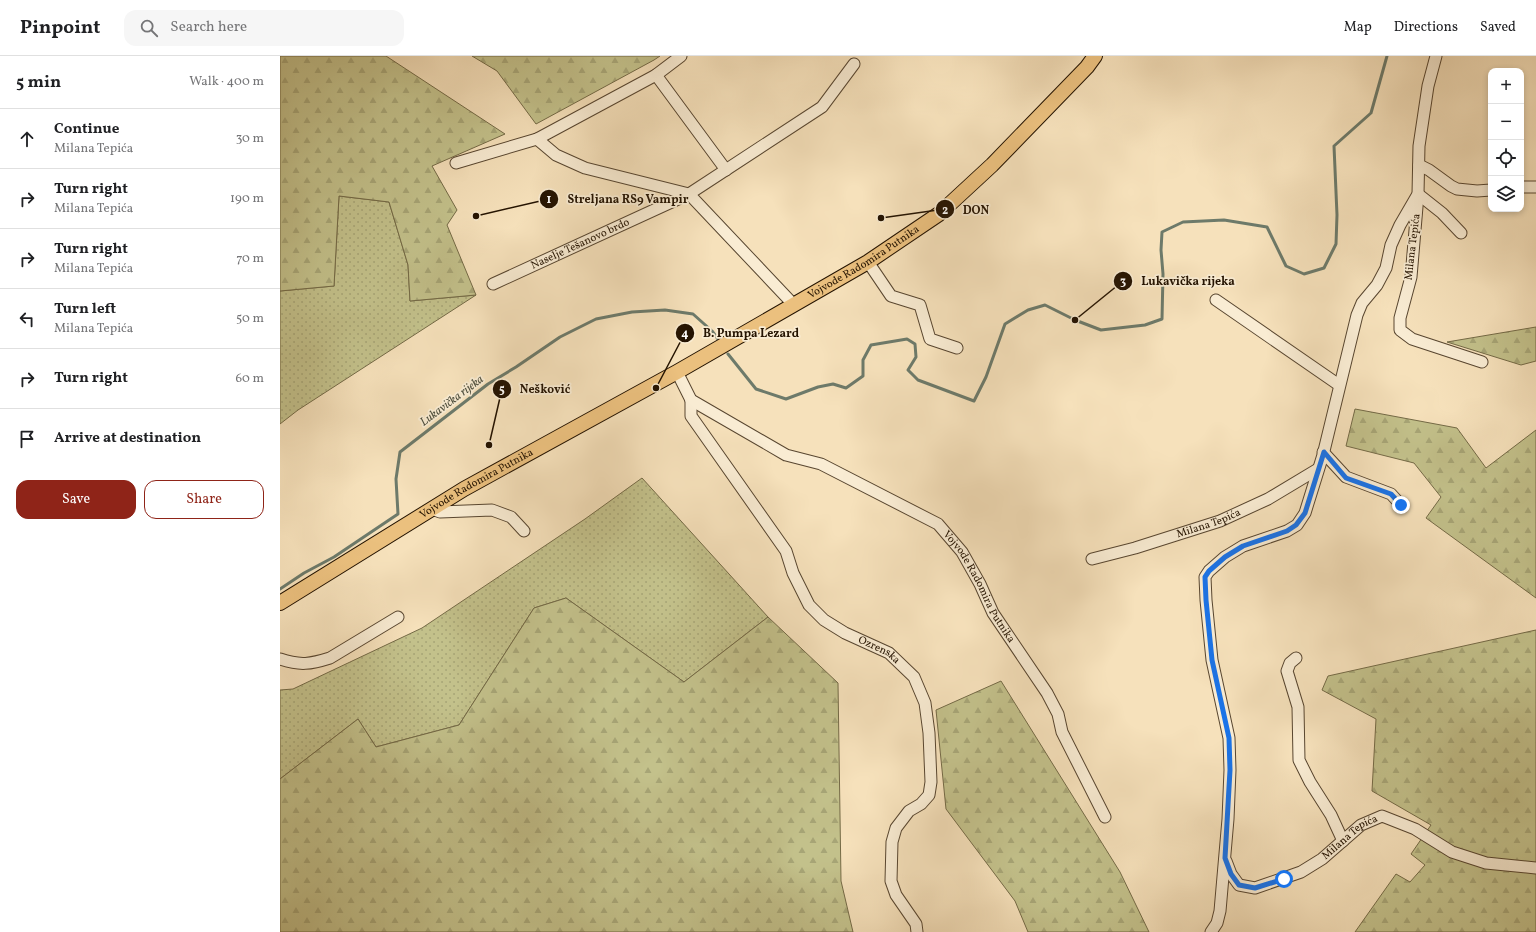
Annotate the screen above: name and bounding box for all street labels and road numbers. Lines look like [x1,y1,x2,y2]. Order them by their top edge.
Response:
street label: Milana Tepića [1401,212,1425,281]
street label: Naselje Tešanovo brdo [528,215,632,273]
street label: Vojvode Radomira Putnika [805,222,923,303]
street label: Vojvode Radomira Putnika [417,445,536,522]
street label: Milana Tepića [1175,505,1244,542]
street label: Vojvode Radomira Putnika [939,527,1019,646]
street label: Ozrenska [856,632,904,668]
street label: Milana Tepića [1319,811,1381,863]

